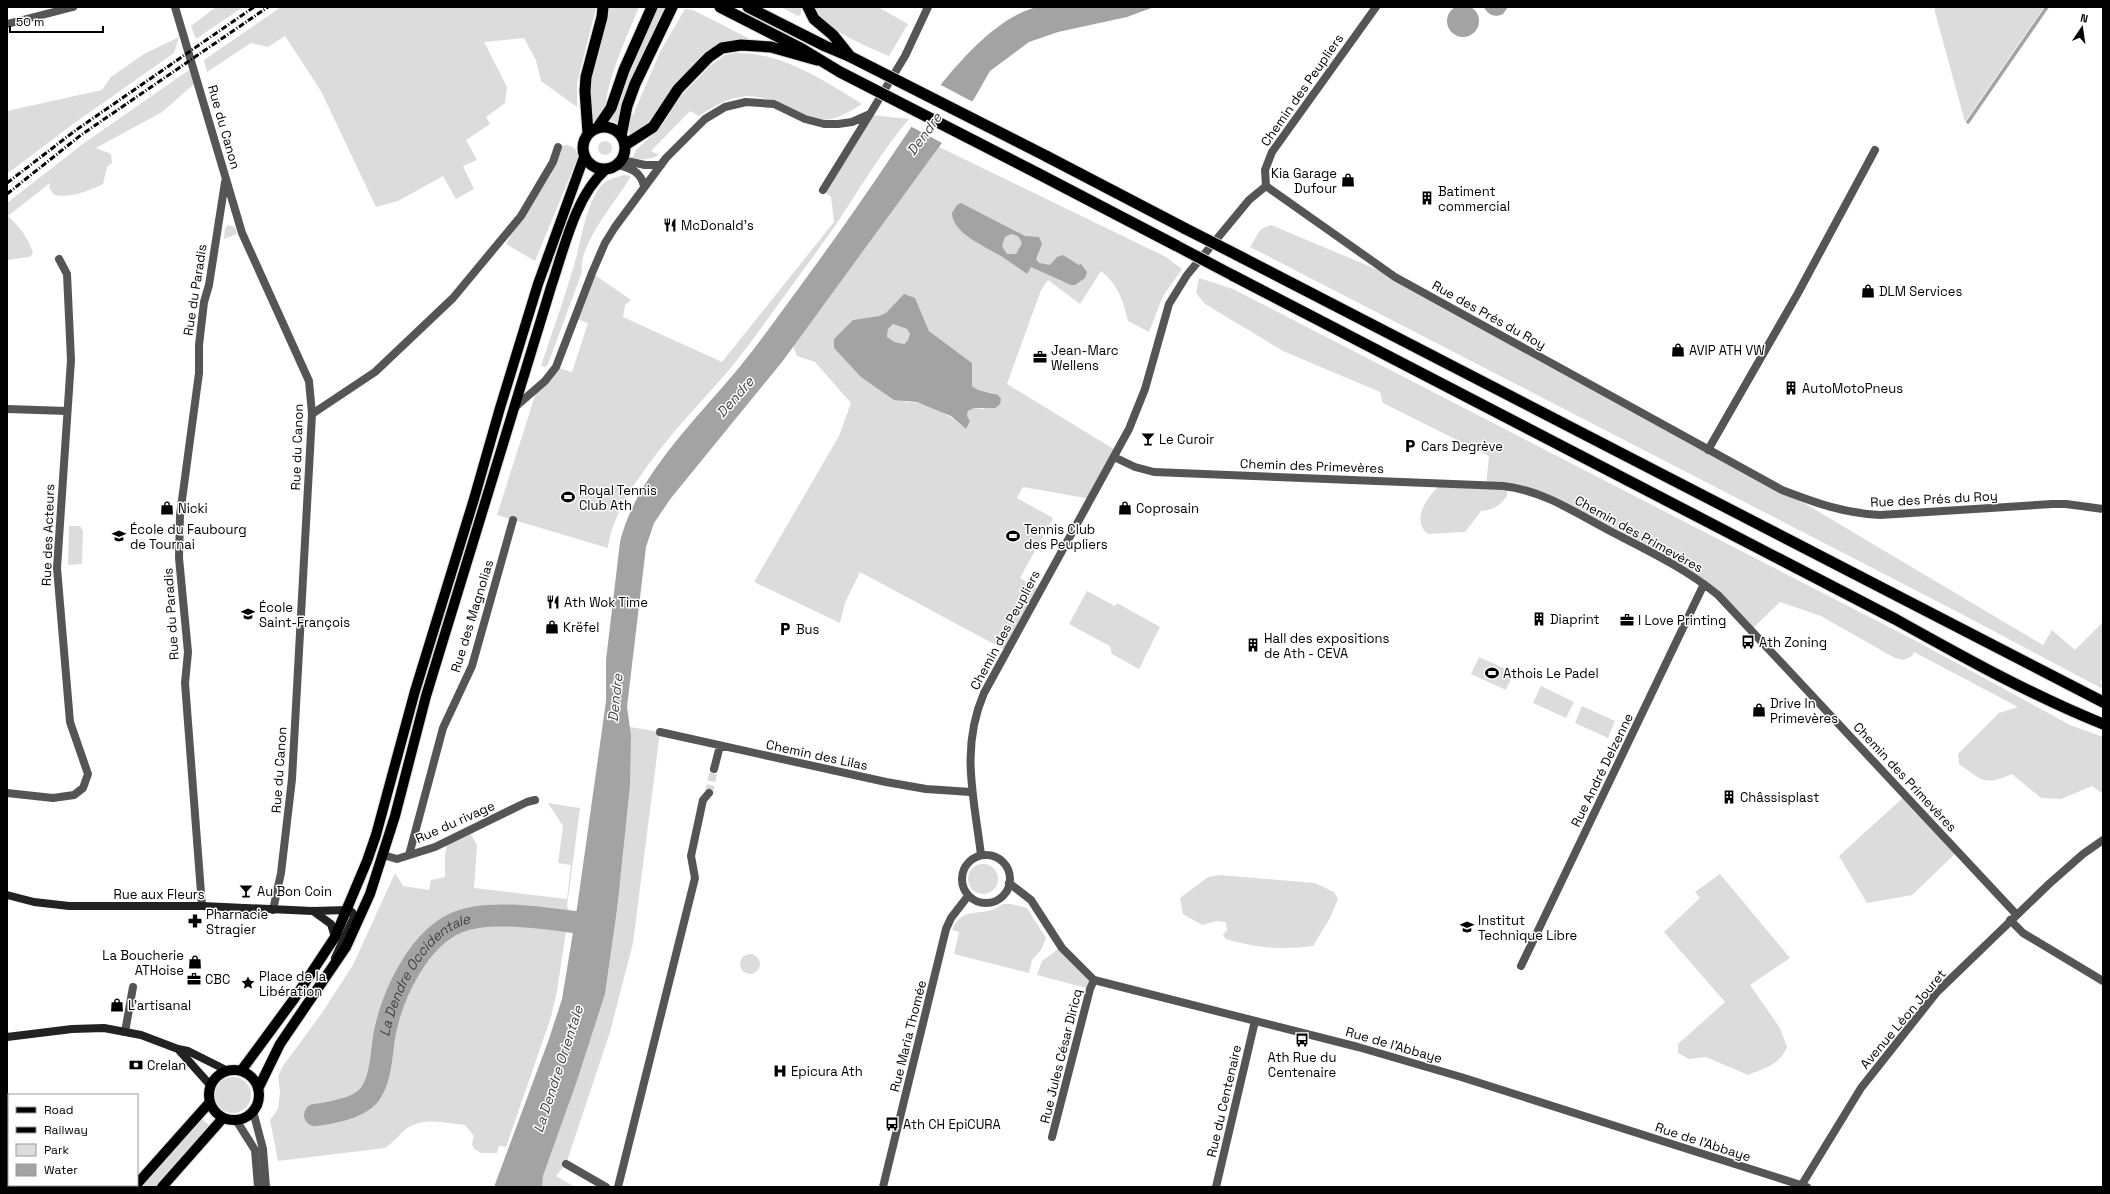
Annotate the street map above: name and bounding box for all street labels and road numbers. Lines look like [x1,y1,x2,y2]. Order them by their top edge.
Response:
street label: Chemin des Peupliers [1257,30,1347,149]
street label: Rue du Canon [204,83,244,171]
street label: Rue du Paradis [179,243,211,337]
street label: Rue des Prés du Roy [1429,277,1549,353]
street label: Rue du Canon [287,403,307,491]
street label: Chemin des Primevères [1240,455,1384,477]
street label: Rue des Acteurs [38,484,58,586]
street label: Rue des Prés du Roy [1870,487,1998,511]
street label: Chemin des Primevères [1572,492,1706,576]
street label: Rue des Magnolias [447,557,497,674]
street label: Rue du Paradis [159,567,183,661]
street label: Chemin des Peupliers [966,567,1044,693]
street label: Rue André Delzenne [1567,710,1637,830]
street label: Chemin des Primevères [1850,719,1960,836]
street label: Rue du Canon [267,726,291,814]
street label: Chemin des Lilas [765,736,870,774]
street label: Rue du rivage [413,797,497,847]
street label: Rue aux Fleurs [114,886,205,903]
street label: Avenue Léon Jouret [1856,966,1950,1072]
street label: Rue Maria Thomée [886,978,930,1094]
street label: Rue Jules César Diricq [1036,987,1086,1125]
street label: Rue de l'Abbaye [1344,1023,1444,1067]
street label: Rue du Centenaire [1203,1043,1245,1159]
street label: Rue de l'Abbaye [1653,1118,1753,1166]

